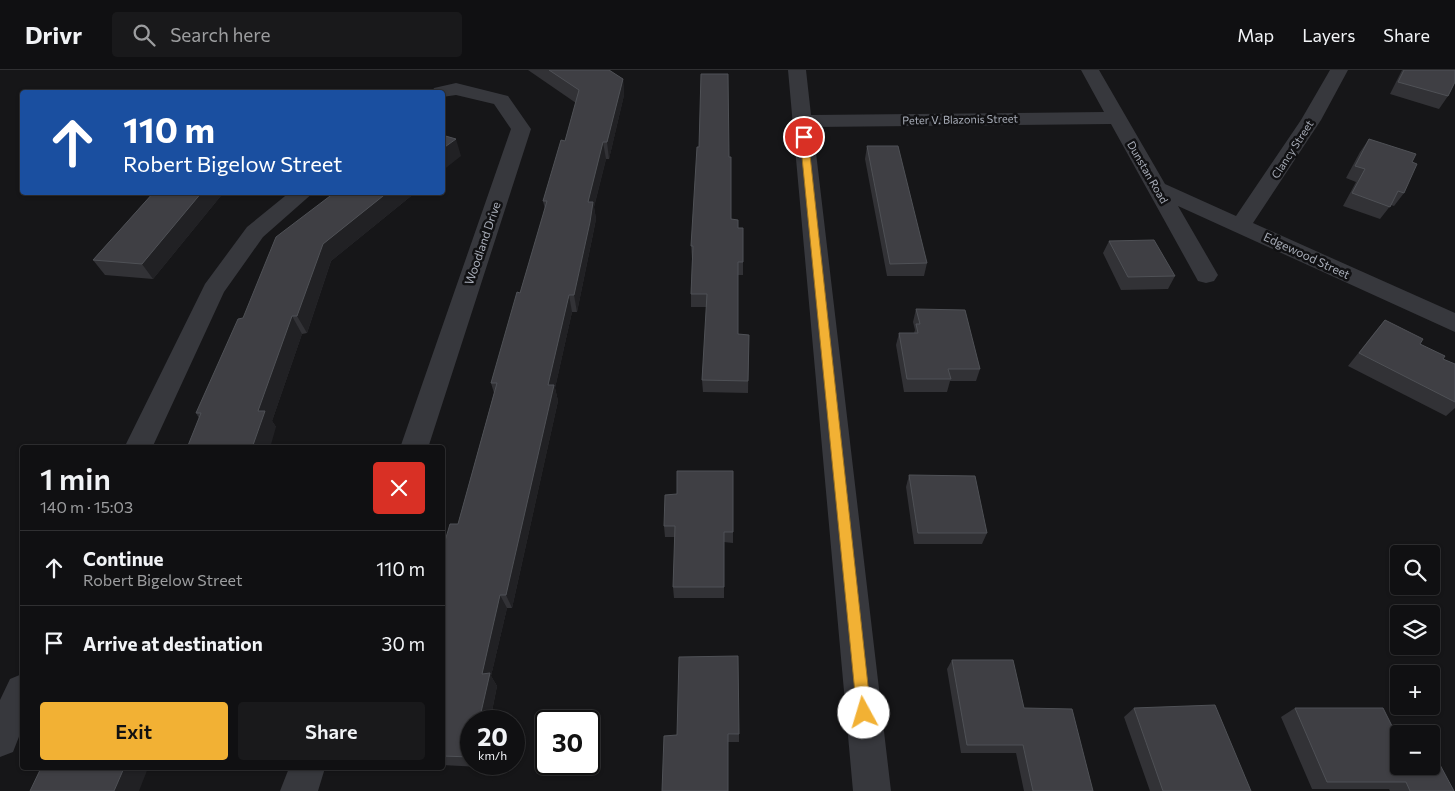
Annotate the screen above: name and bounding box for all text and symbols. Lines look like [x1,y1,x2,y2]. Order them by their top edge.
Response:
search box [112,12,462,57]
text: Drivr [25,20,82,49]
icon: search [130,21,158,49]
text: Search here [170,23,271,46]
text: Map [1237,24,1274,46]
text: Layers [1302,24,1355,46]
text: Share [1383,24,1430,46]
text: 110 m [123,107,215,150]
icon: ahead [40,110,105,175]
street label: Peter V. Blazonis Street [902,111,1018,127]
pin [783,116,825,158]
street label: Clancy Street [1268,117,1316,181]
icon: arrive [790,123,818,151]
street label: Dunstan Road [1125,138,1171,206]
text: Robert Bigelow Street [123,150,342,177]
street label: Woodland Drive [461,200,503,286]
street label: Edgewood Street [1262,229,1352,281]
text: 1 min [40,459,111,496]
button: close [373,462,425,514]
text: 140 m · 15:03 [40,497,133,516]
map controls [1390,545,1440,775]
button: search [1390,545,1440,595]
text: Continue [83,547,163,570]
icon: ahead [40,554,68,582]
text: 110 m [376,557,425,580]
text: Robert Bigelow Street [83,570,243,589]
button: layers [1390,605,1440,655]
icon: arrive [40,629,68,657]
text: Arrive at destination [83,632,263,655]
text: 30 m [382,632,425,655]
button: + [1390,665,1440,715]
position arrow [837,686,889,738]
button: Exit [40,702,228,760]
button: Share [238,702,425,760]
speed limit sign: 30 [535,710,600,775]
text: 20 [477,721,508,751]
button: − [1390,725,1440,775]
text: km/h [478,748,507,762]

